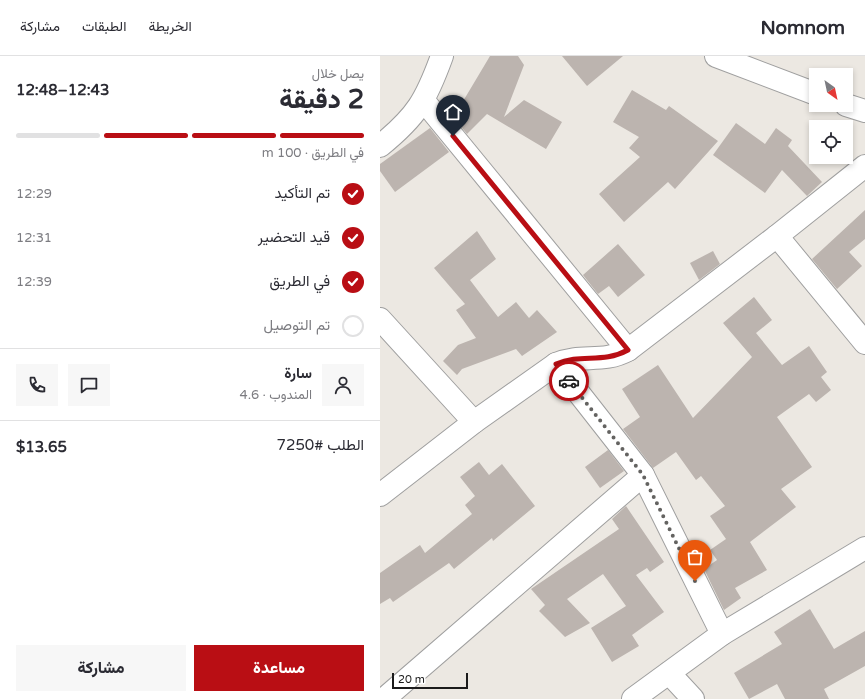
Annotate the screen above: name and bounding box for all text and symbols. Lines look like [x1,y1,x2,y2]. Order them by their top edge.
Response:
text: Nomnom [760,17,845,39]
text: مشاركة [20,18,60,35]
text: الطبقات [82,18,126,35]
text: الخريطة [148,18,192,35]
text: يصل خلال [312,66,364,82]
north arrow [809,68,853,112]
map controls [809,68,853,164]
text: 12:43–12:48 [16,81,109,99]
text: 2 دقيقة [279,84,364,115]
pin [436,95,470,136]
icon: home [442,101,464,123]
button: locate [809,120,853,164]
text: في الطريق · 100 m [262,145,364,161]
icon: check [342,183,364,205]
text: تم التأكيد [274,184,330,202]
text: 12:29 [16,186,52,202]
icon: check [342,227,364,249]
text: قيد التحضير [258,228,330,246]
text: 12:31 [16,230,52,246]
icon: check [342,271,364,293]
text: في الطريق [270,272,330,290]
text: 12:39 [16,274,52,290]
text: تم التوصيل [264,316,330,334]
courier [549,361,589,401]
button: phone [16,364,58,406]
button: chat [68,364,110,406]
text: سارة [284,364,312,382]
button: person [322,364,364,406]
icon: car [558,370,580,392]
text: المندوب · 4.6 [239,387,312,403]
text: الطلب #7250 [277,436,364,454]
text: $13.65 [16,438,67,456]
pin [678,540,712,581]
icon: bag [684,546,706,568]
button: مشاركة [16,645,186,691]
button: مساعدة [194,645,364,691]
scale bar [392,671,468,690]
text: 20 m [398,673,425,686]

